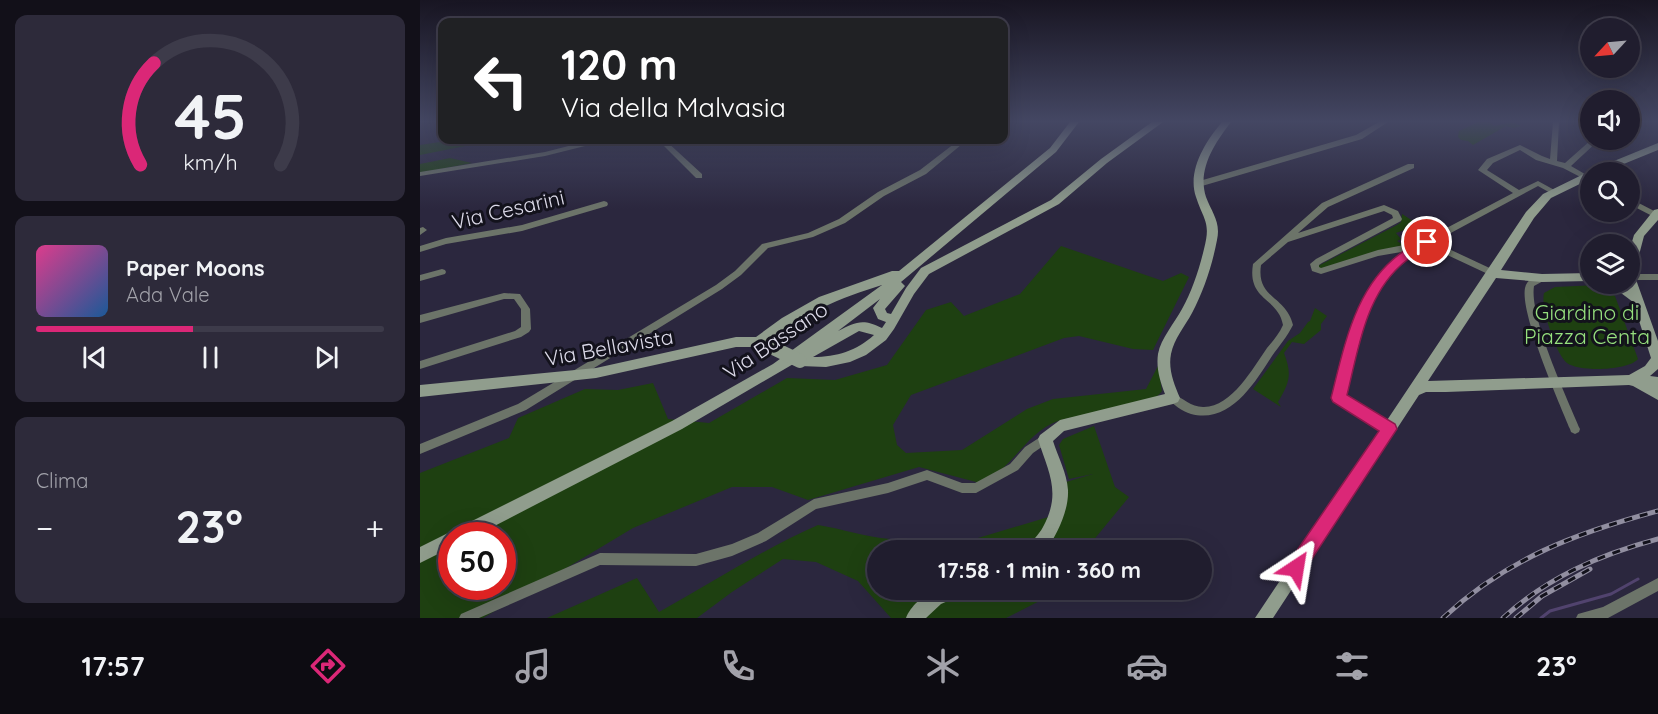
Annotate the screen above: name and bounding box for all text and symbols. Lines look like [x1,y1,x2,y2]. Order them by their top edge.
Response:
north arrow [1580,18,1640,78]
map controls [1580,18,1640,294]
text: 120 m [561,38,678,91]
icon: left [462,42,540,120]
text: 45 [174,77,246,155]
text: Via della Malvasia [561,90,786,124]
button: sound [1580,90,1640,150]
text: km/h [183,149,237,175]
button: search [1580,162,1640,222]
street label: Via Cesarini [449,183,567,235]
pin [1401,216,1452,267]
icon: arrive [1410,225,1443,258]
button: layers [1580,234,1640,294]
text: Paper Moons [126,254,265,282]
text: Ada Vale [126,282,210,307]
street label: Via Bassano [718,295,832,385]
park label: Giardino di Piazza Centa [1524,299,1650,349]
street label: Via Bellavista [543,323,675,371]
icon: previous [78,341,111,374]
icon: pause [194,341,227,374]
icon: next [310,341,343,374]
text: Clima [36,468,88,493]
text: 23° [176,498,243,554]
text: − [36,507,53,548]
text: + [365,507,384,548]
speed limit sign: 50 [438,522,516,600]
position arrow [1264,536,1328,600]
text: 17:58 · 1 min · 360 m [938,556,1141,584]
icon: directions [307,645,349,687]
icon: music [512,645,554,687]
icon: phone [717,645,759,687]
icon: climate [922,645,964,687]
icon: car [1126,645,1168,687]
icon: filters [1331,645,1373,687]
text: 17:57 [81,649,144,683]
text: 23° [1536,649,1577,683]

